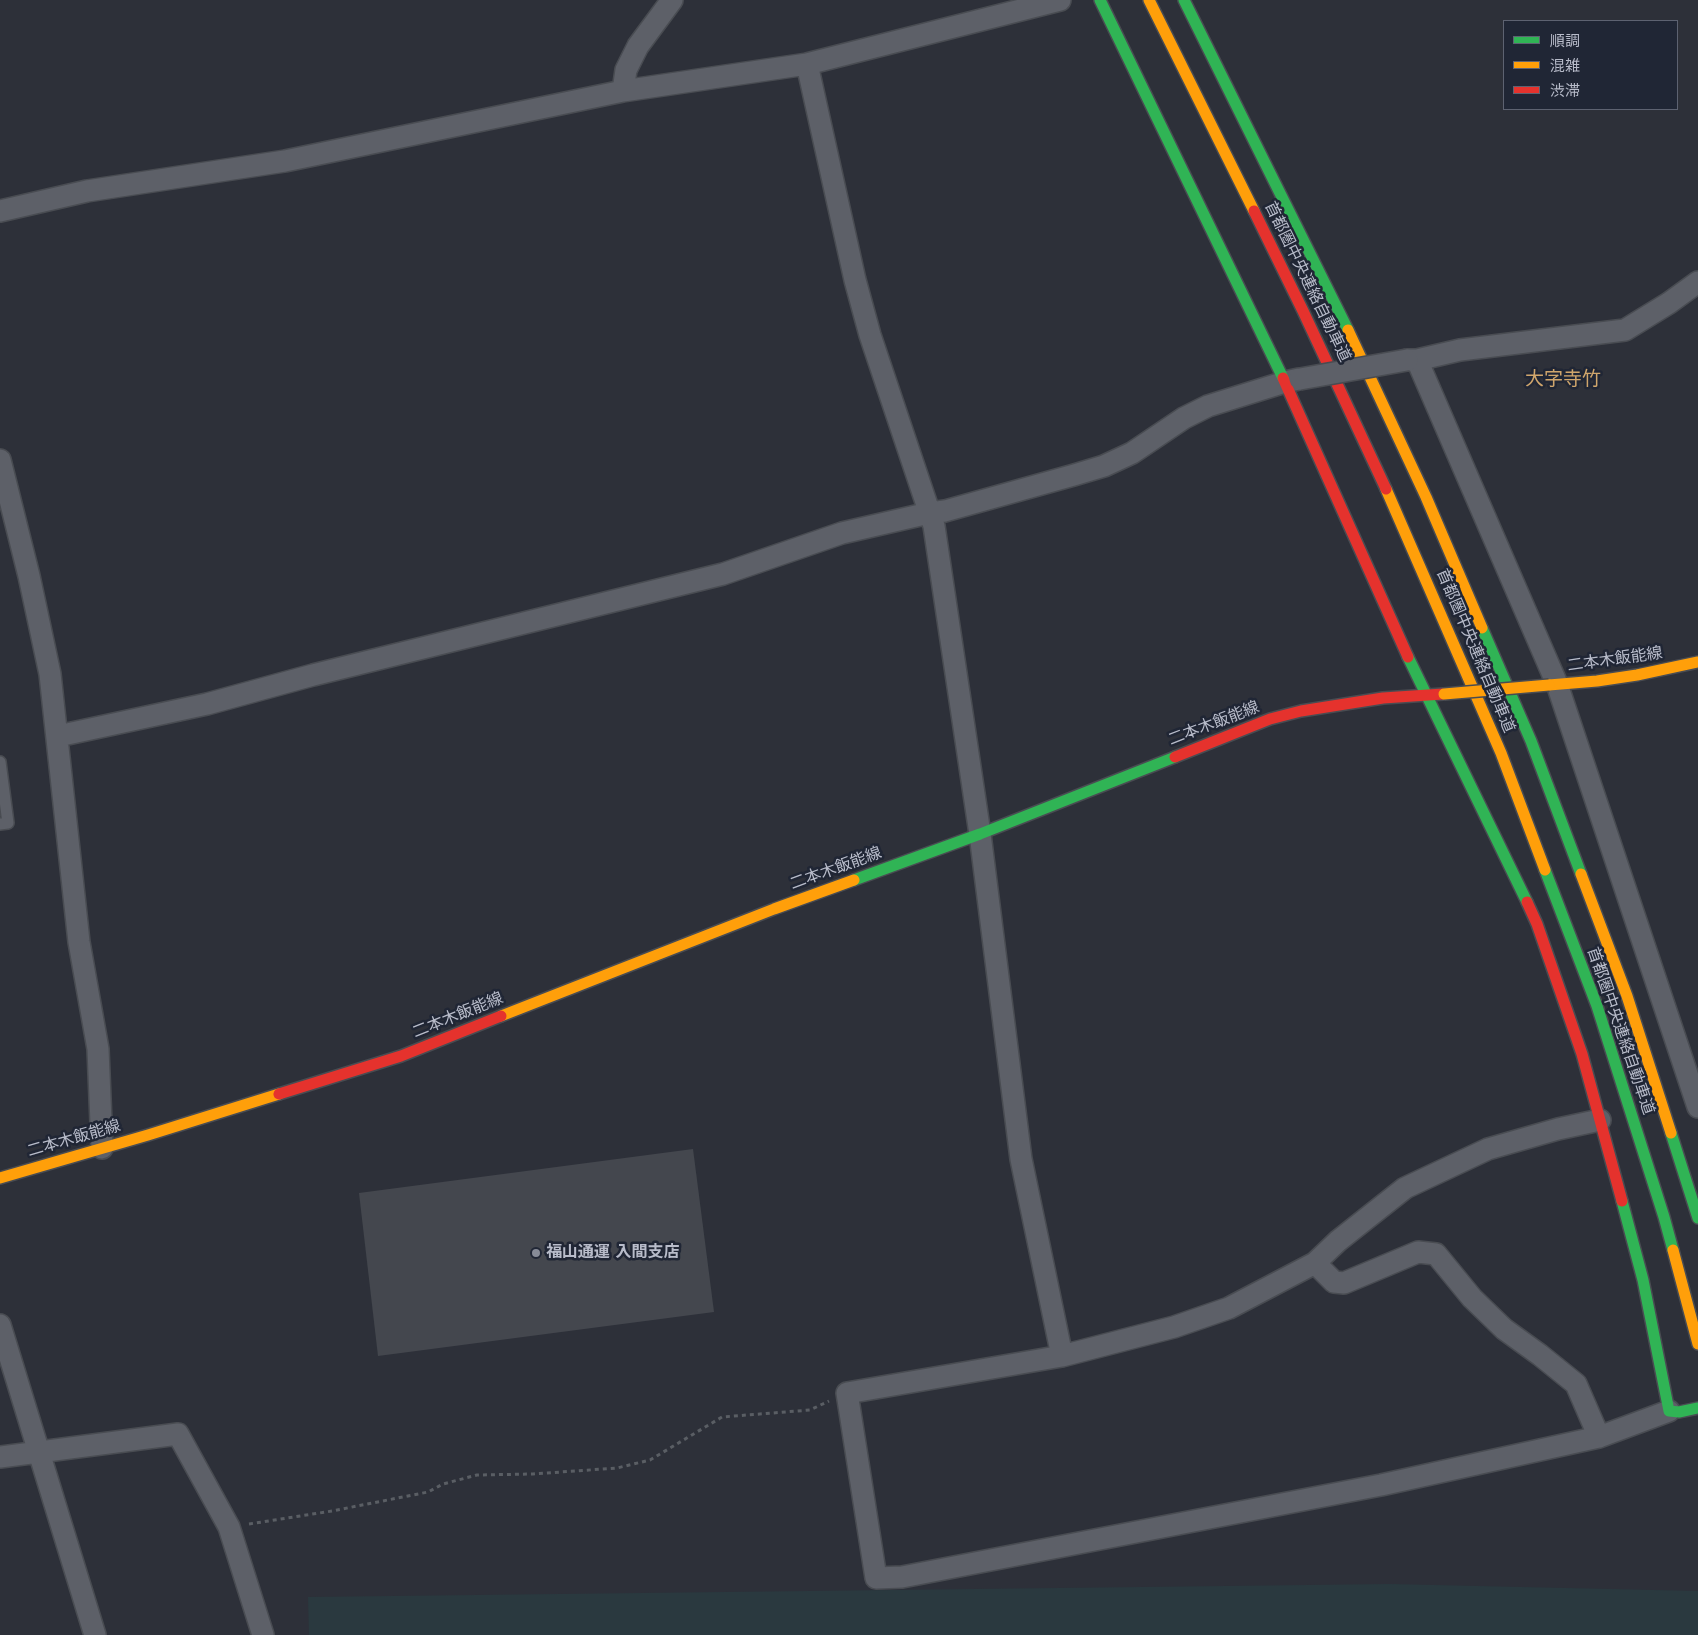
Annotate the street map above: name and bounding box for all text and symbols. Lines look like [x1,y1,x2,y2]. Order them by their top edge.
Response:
legend [1503,20,1678,110]
text: 順調 [1550,32,1580,50]
text: 混雑 [1550,57,1580,75]
text: 渋滞 [1550,82,1580,100]
street label: 首都圏中央連絡自動車道 [1260,199,1354,365]
district label: 大字寺竹 [1525,369,1601,391]
street label: 首都圏中央連絡自動車道 [1432,566,1518,736]
street label: 二本木飯能線 [1566,644,1664,676]
street label: 二本木飯能線 [1166,698,1262,750]
street label: 二本木飯能線 [788,844,884,894]
street label: 首都圏中央連絡自動車道 [1582,945,1658,1117]
street label: 二本木飯能線 [410,989,506,1043]
street label: 二本木飯能線 [25,1117,123,1161]
place label: 福山通運 入間支店 [546,1243,680,1263]
marker: 福山通運 入間支店 [530,1247,542,1259]

